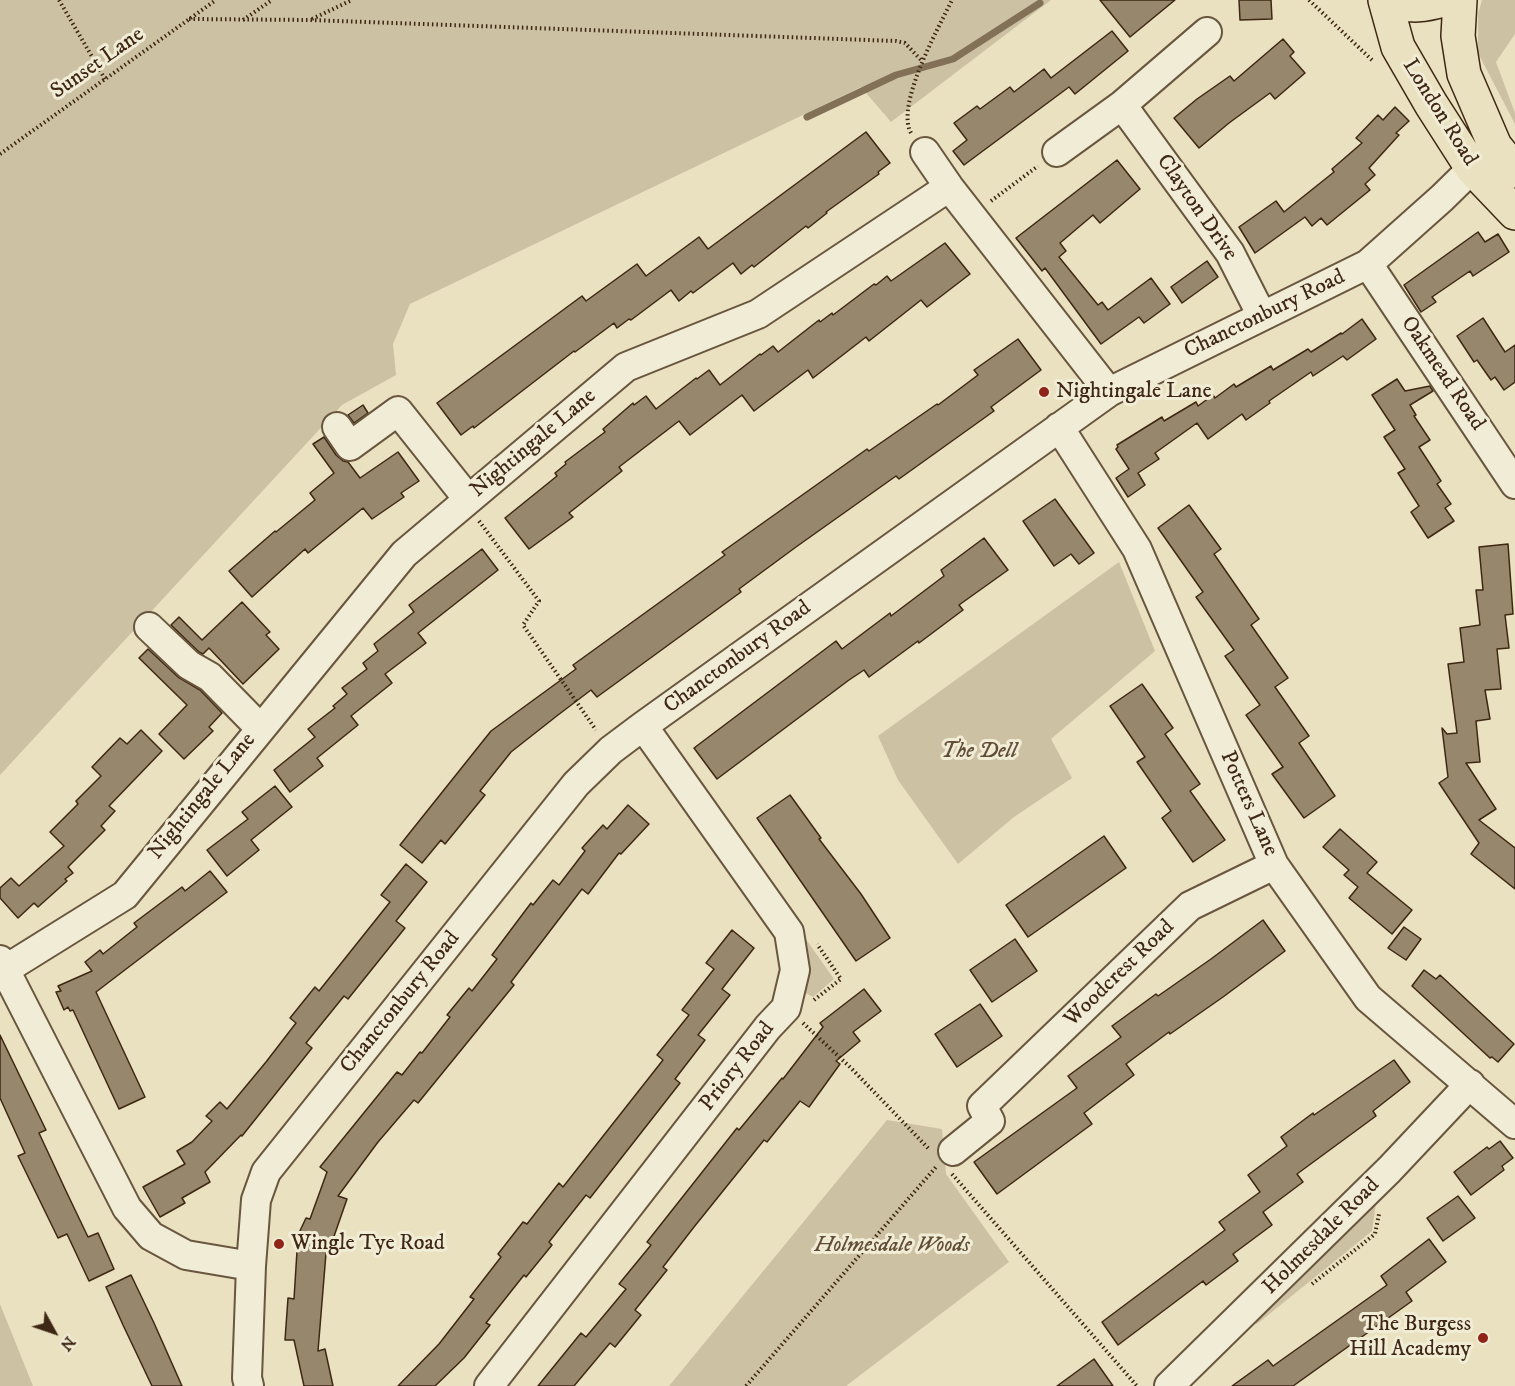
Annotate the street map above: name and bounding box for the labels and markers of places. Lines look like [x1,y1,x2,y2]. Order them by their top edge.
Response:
place label: Nightingale Lane [1056,379,1212,405]
marker: Nightingale Lane [1037,385,1051,399]
place label: Wingle Tye Road [291,1231,445,1257]
marker: Wingle Tye Road [272,1237,286,1251]
place label: The Burgess Hill Academy [1349,1312,1471,1364]
marker: The Burgess Hill Academy [1476,1331,1490,1345]

